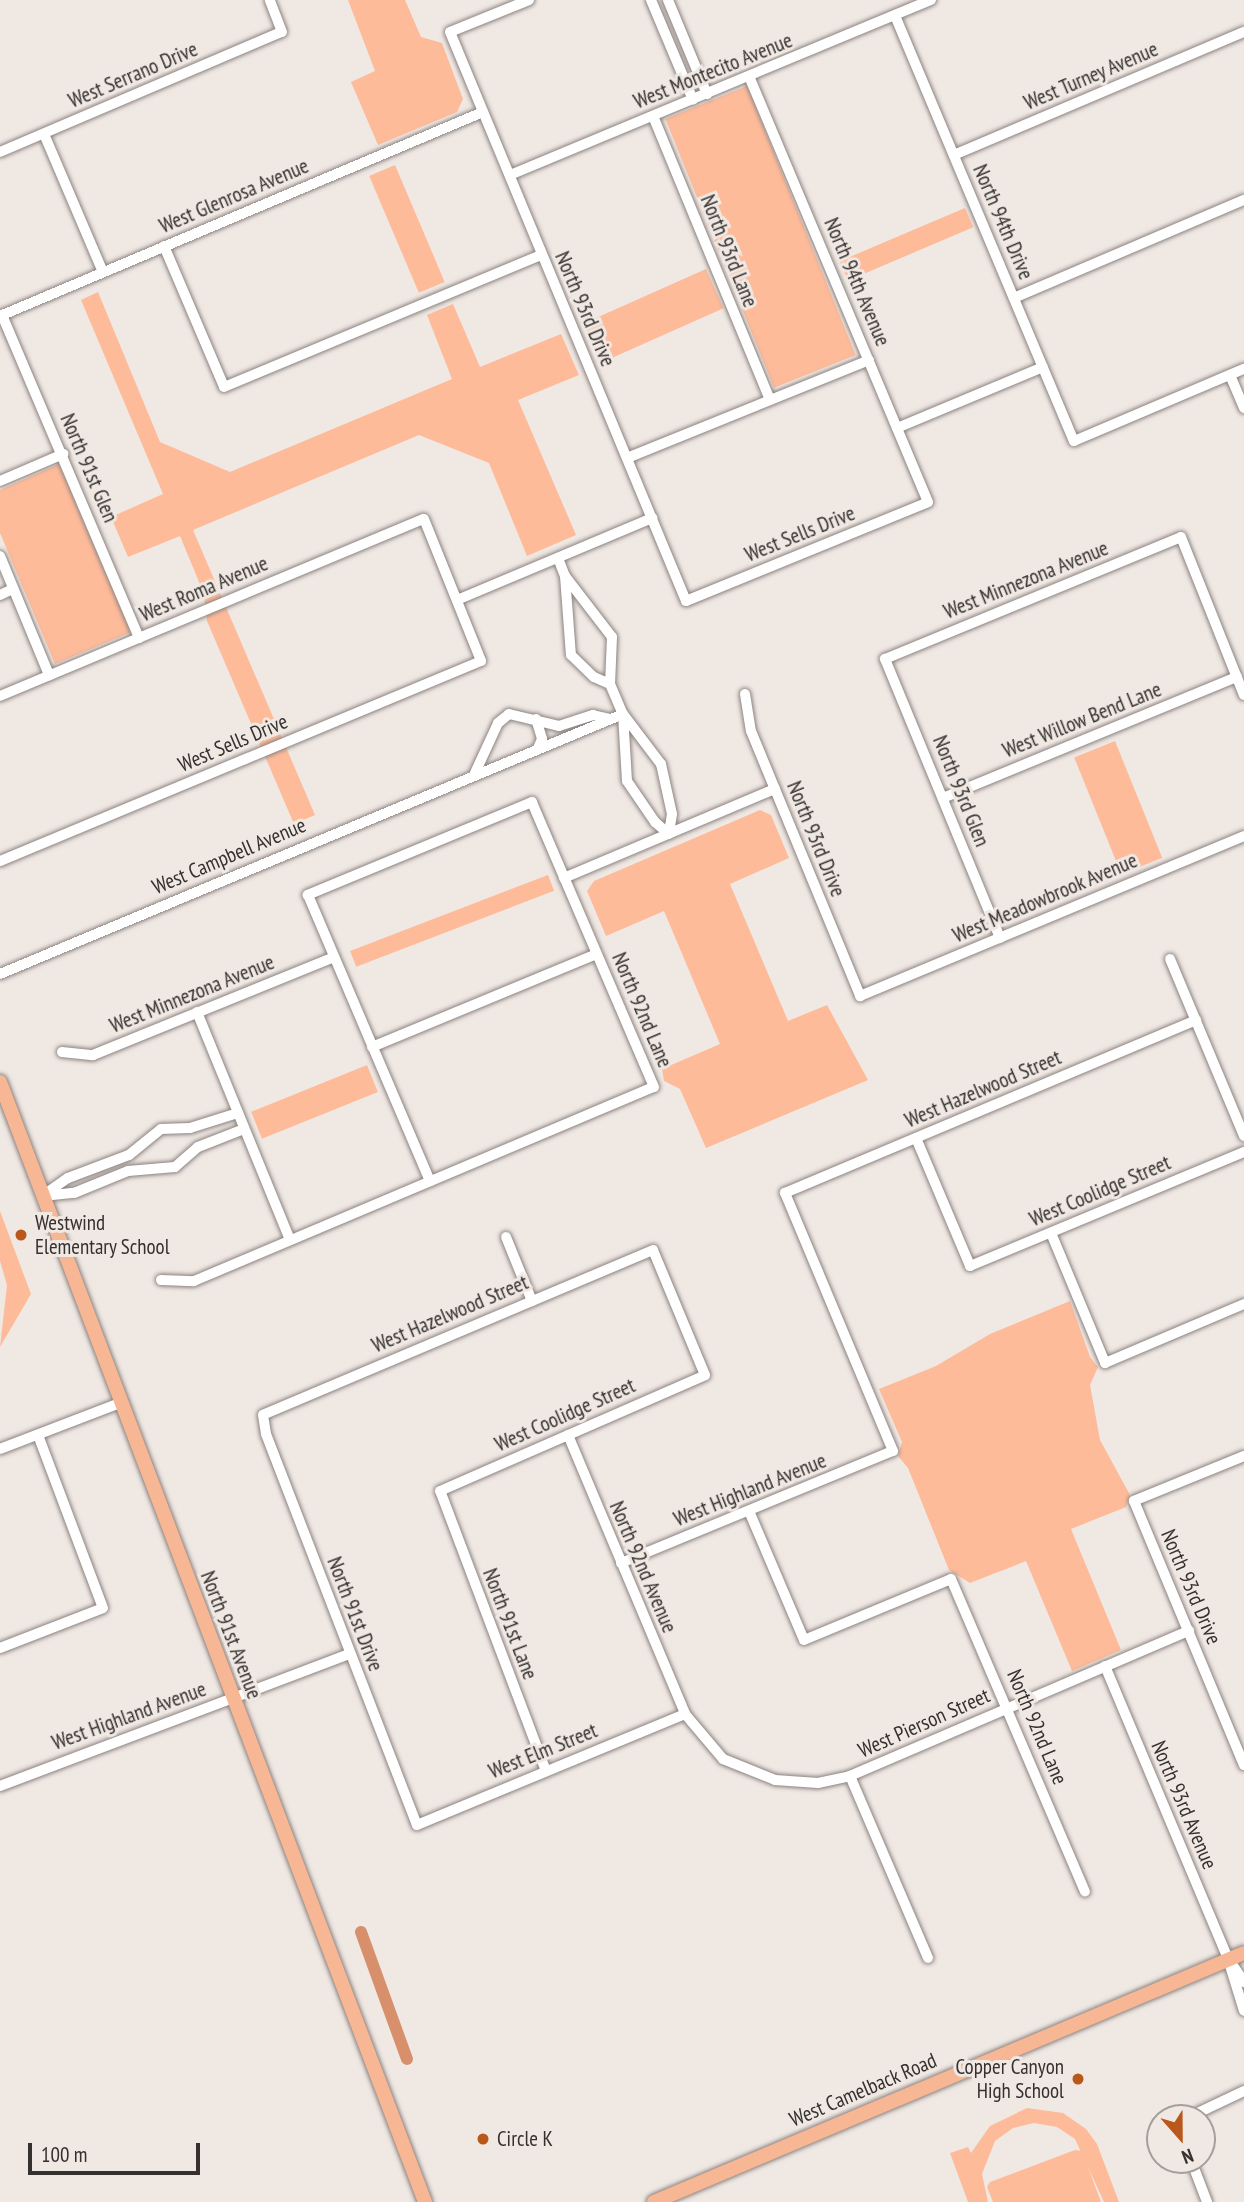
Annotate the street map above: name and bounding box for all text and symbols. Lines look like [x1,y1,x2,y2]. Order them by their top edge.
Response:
street label: West Montecito Avenue [630,28,796,114]
street label: West Serrano Drive [65,36,201,114]
street label: West Turney Avenue [1019,36,1163,116]
street label: West Glenrosa Avenue [155,153,313,239]
street label: North 94th Drive [967,161,1039,283]
street label: North 93rd Lane [695,191,763,311]
street label: North 94th Avenue [819,214,895,350]
street label: North 93rd Drive [549,248,621,370]
street label: North 91st Glen [55,410,123,526]
street label: West Sells Drive [741,500,859,568]
street label: West Minnezona Avenue [940,535,1112,625]
street label: West Roma Avenue [136,551,272,627]
street label: West Willow Bend Lane [999,677,1165,763]
street label: West Sells Drive [174,709,292,777]
street label: North 93rd Glen [927,732,995,850]
street label: North 93rd Drive [781,778,851,900]
street label: West Campbell Avenue [148,812,310,900]
street label: West Meadowbrook Avenue [949,848,1141,948]
street label: West Minnezona Avenue [106,949,278,1039]
street label: North 92nd Lane [606,949,678,1071]
street label: West Hazelwood Street [901,1045,1065,1133]
street label: West Coolidge Street [1026,1150,1174,1232]
place label: Westwind Elementary School [35,1210,170,1260]
marker: Westwind Elementary School [13,1227,29,1243]
street label: West Hazelwood Street [368,1270,532,1358]
street label: West Coolidge Street [491,1373,639,1457]
street label: West Highland Avenue [670,1448,830,1532]
street label: North 92nd Avenue [604,1497,682,1637]
street label: North 93rd Drive [1155,1526,1227,1648]
street label: North 91st Drive [322,1553,388,1675]
street label: North 91st Lane [477,1565,543,1683]
street label: North 91st Avenue [195,1567,267,1703]
street label: North 92nd Lane [1001,1666,1073,1788]
street label: West Highland Avenue [48,1676,210,1756]
street label: West Pierson Street [854,1683,994,1763]
street label: West Elm Street [485,1718,601,1784]
street label: North 93rd Avenue [1146,1737,1222,1873]
street label: West Camelback Road [785,2048,941,2132]
place label: Copper Canyon High School [956,2054,1064,2104]
marker: Copper Canyon High School [1070,2071,1086,2087]
north arrow [1146,2104,1216,2174]
place label: Circle K [497,2126,553,2152]
scale bar [32,2128,203,2172]
marker: Circle K [475,2131,491,2147]
text: 100 m [41,2141,87,2168]
text: N [1179,2144,1197,2170]

